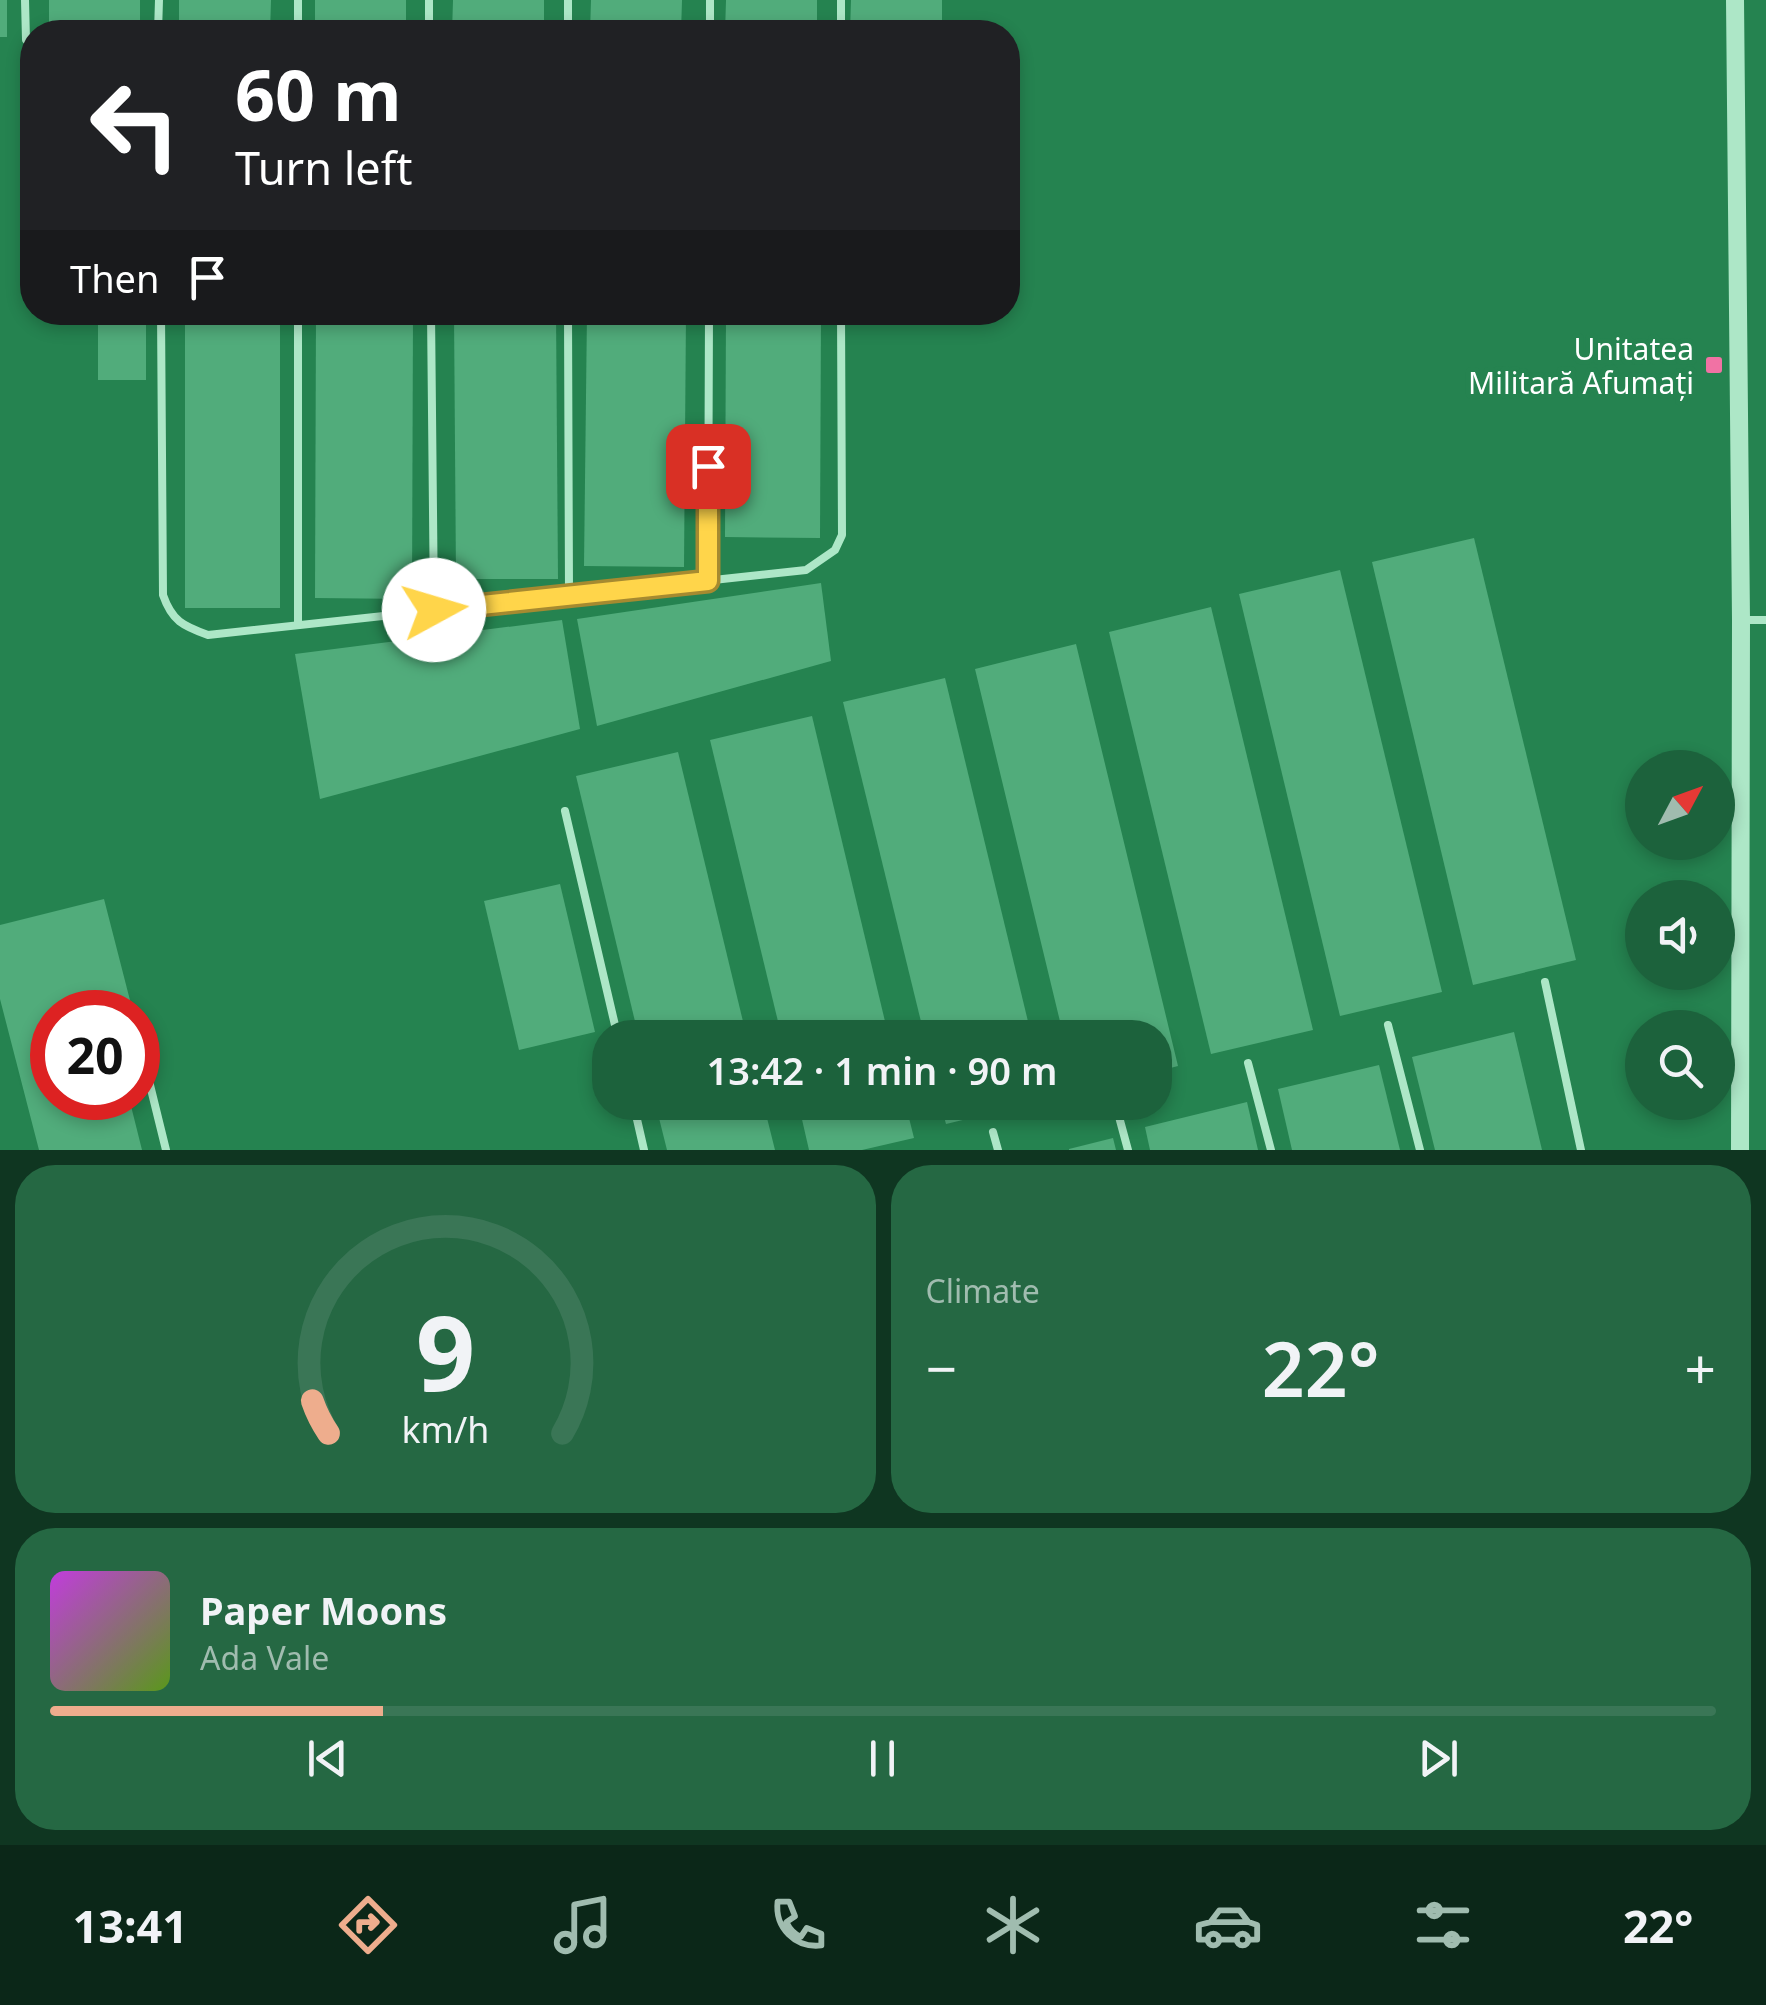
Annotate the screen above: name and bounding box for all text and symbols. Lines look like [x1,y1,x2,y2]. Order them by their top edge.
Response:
text: 60 m [235,46,402,142]
icon: left [70,60,200,190]
text: Turn left [235,137,412,198]
icon: arrive [180,250,235,305]
text: Then [70,252,160,304]
place label: Unitatea Militară Afumați [1468,328,1694,403]
marker: Unitatea Militară Afumați [1703,354,1725,376]
pin [666,424,751,509]
icon: arrive [681,439,736,494]
position arrow [382,558,486,662]
north arrow [1625,750,1735,860]
map controls [1625,750,1735,1120]
button: sound [1625,880,1735,990]
speed limit sign: 20 [30,990,160,1120]
button: search [1625,1010,1735,1120]
text: 13:42 · 1 min · 90 m [707,1044,1057,1096]
text: Climate [926,1269,1040,1312]
text: 9 [416,1280,475,1421]
text: 22° [1262,1317,1380,1419]
text: − [926,1330,957,1405]
text: + [1685,1330,1716,1405]
text: km/h [401,1405,489,1453]
text: Paper Moons [200,1584,447,1636]
text: Ada Vale [200,1636,329,1679]
icon: previous [300,1731,355,1786]
icon: pause [855,1731,910,1786]
icon: next [1411,1731,1466,1786]
icon: directions [333,1890,403,1960]
icon: music [548,1890,618,1960]
icon: phone [763,1890,833,1960]
icon: climate [978,1890,1048,1960]
icon: car [1193,1890,1263,1960]
icon: filters [1408,1890,1478,1960]
text: 13:41 [72,1895,188,1956]
text: 22° [1623,1895,1693,1956]

